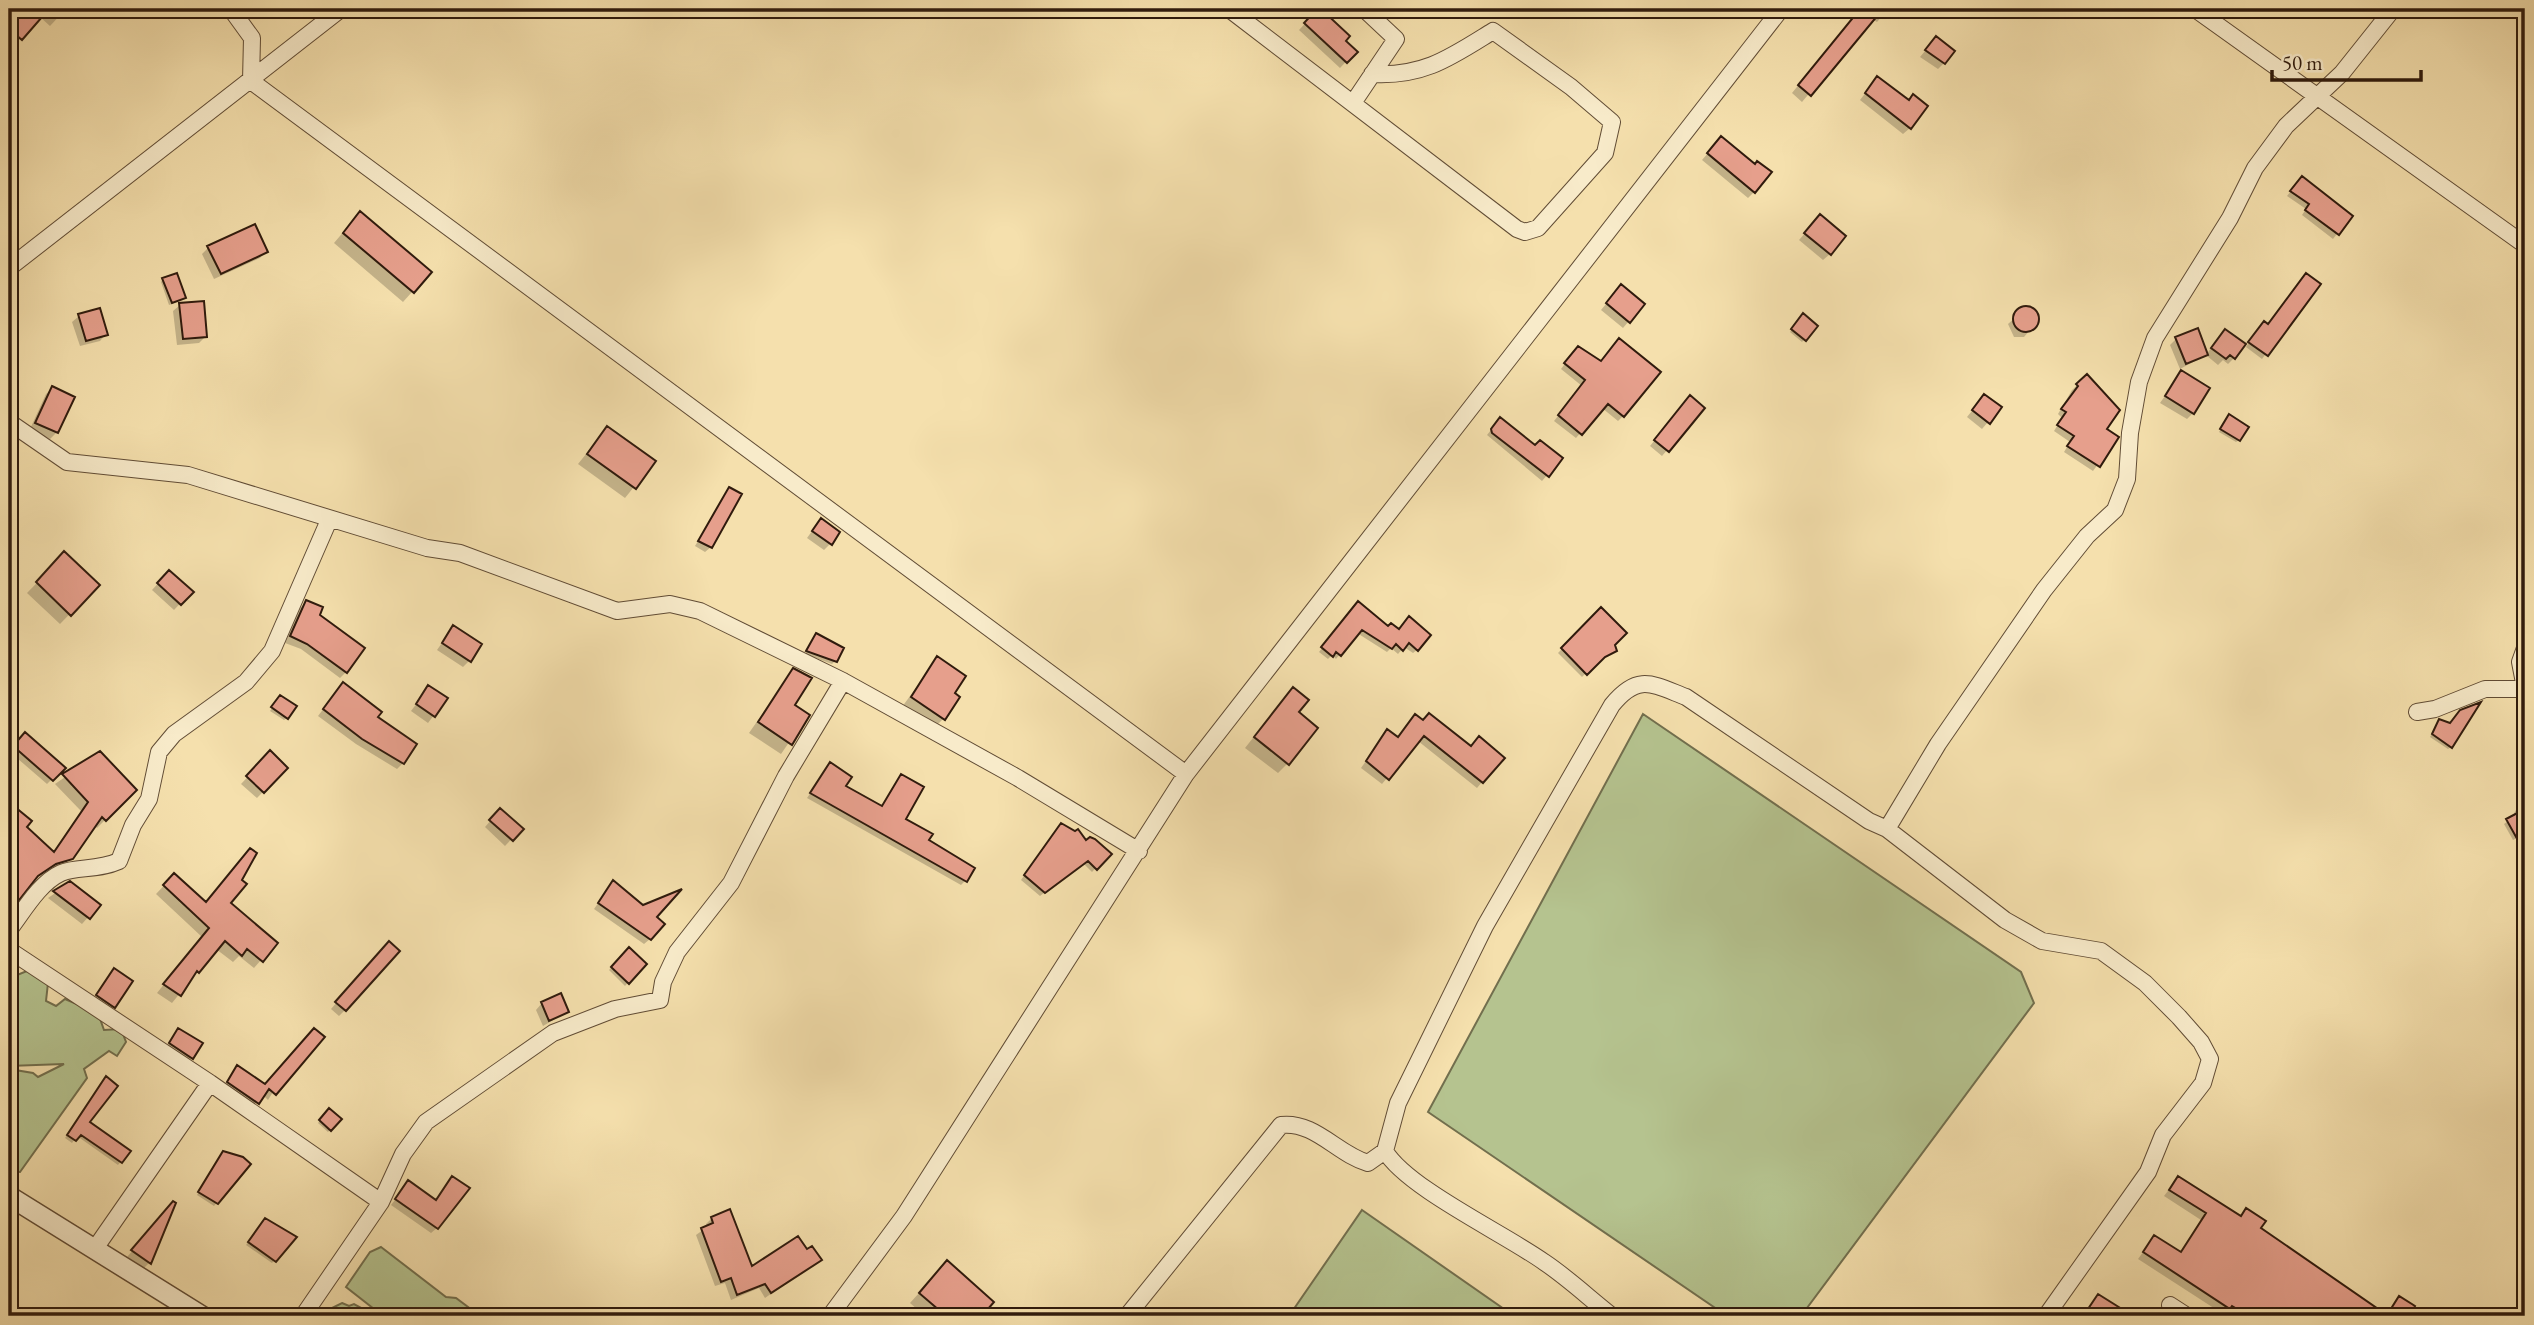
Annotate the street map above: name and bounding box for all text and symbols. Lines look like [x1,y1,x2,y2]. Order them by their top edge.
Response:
scale bar [2272,38,2420,82]
text: 50 m [2282,49,2323,76]

